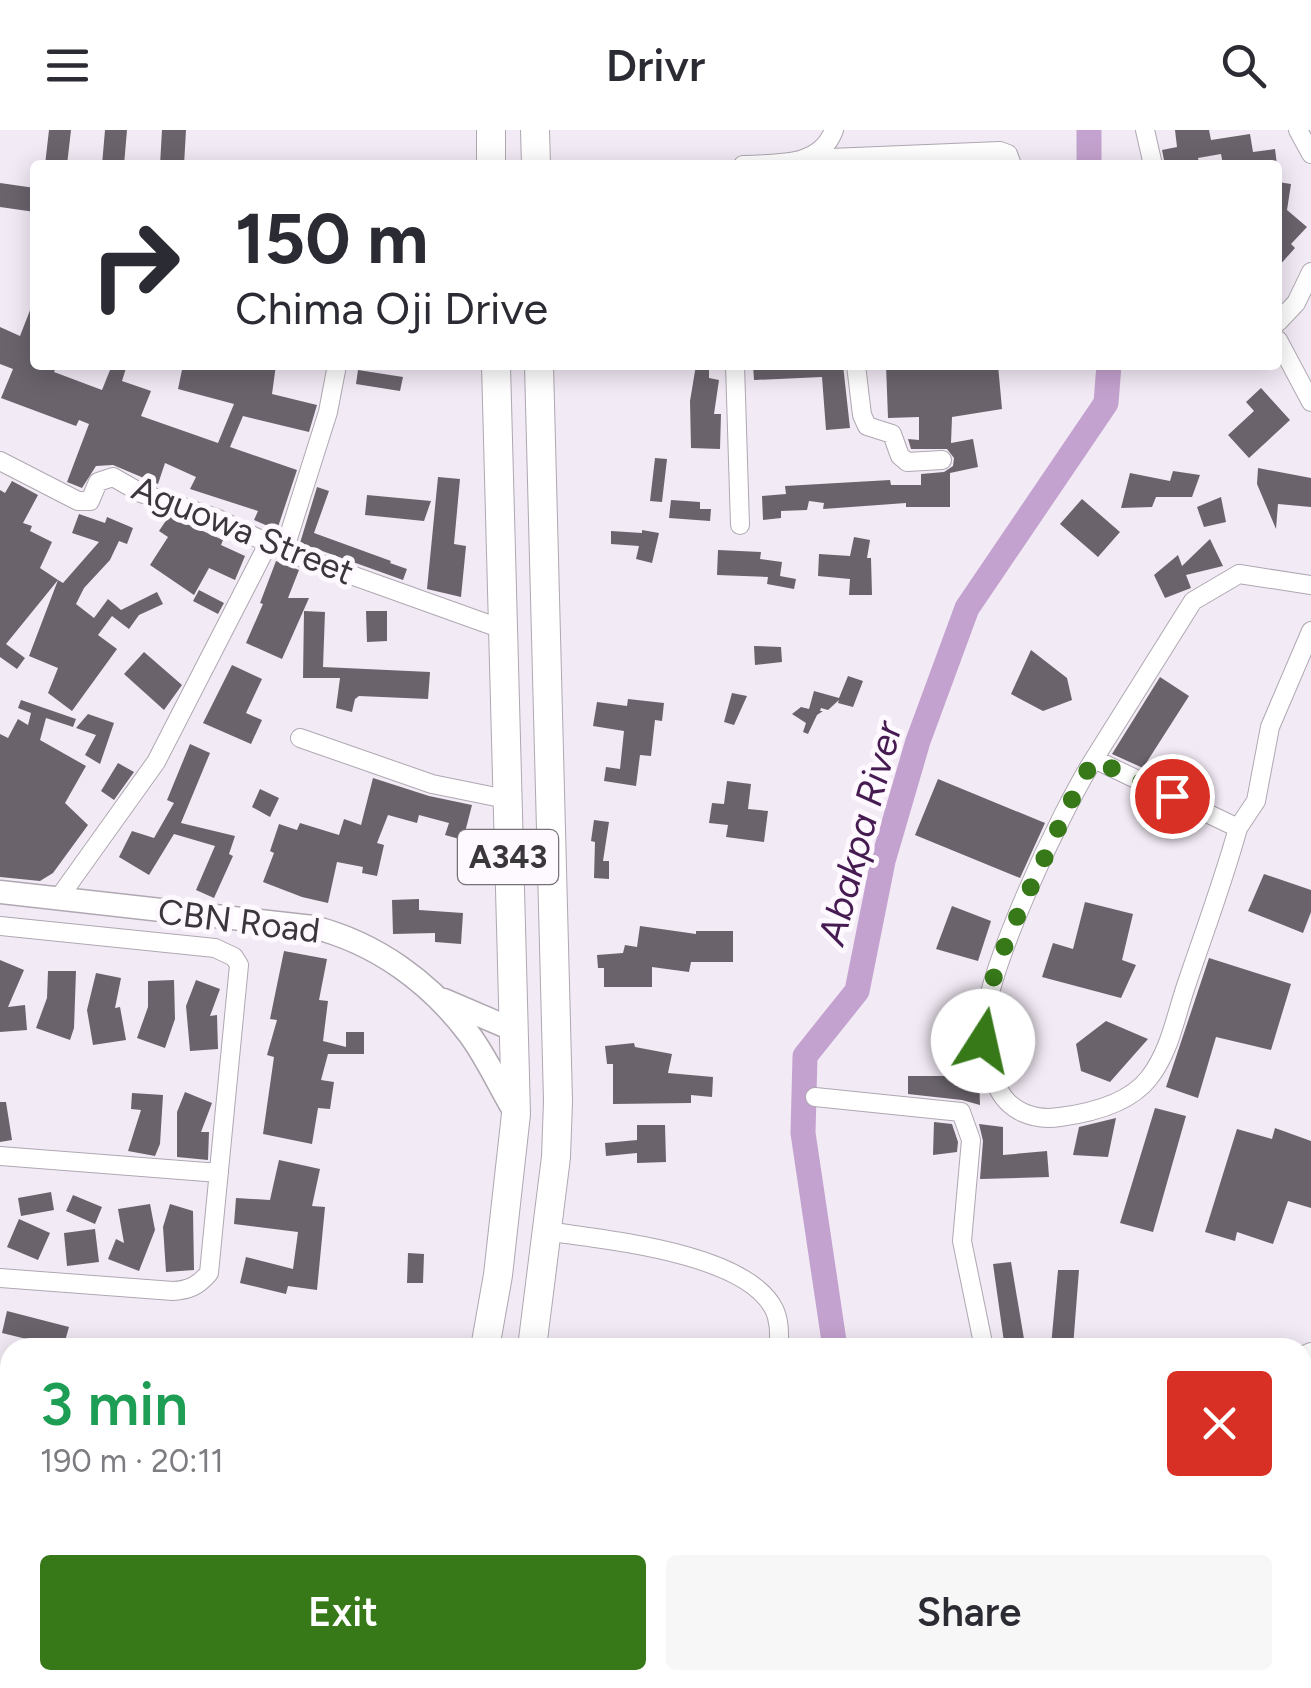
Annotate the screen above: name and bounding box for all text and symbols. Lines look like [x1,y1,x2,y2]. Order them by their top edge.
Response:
icon: menu [40,38,95,93]
text: Drivr [606,38,705,92]
icon: search [1216,38,1271,93]
text: 150 m [235,196,428,281]
icon: right [70,200,200,330]
text: Chima Oji Drive [235,281,548,335]
street label: Aguowa Street [126,467,360,593]
water label: Abakpa River [808,715,912,951]
pin [1130,754,1215,839]
icon: arrive [1145,769,1200,824]
road number: A343 [458,830,558,884]
street label: CBN Road [156,890,322,952]
position arrow [931,989,1035,1093]
text: 3 min [40,1368,188,1440]
button: close [1167,1371,1272,1476]
text: 190 m · 20:11 [40,1442,224,1480]
button: Exit [40,1555,646,1670]
button: Share [666,1555,1272,1670]

